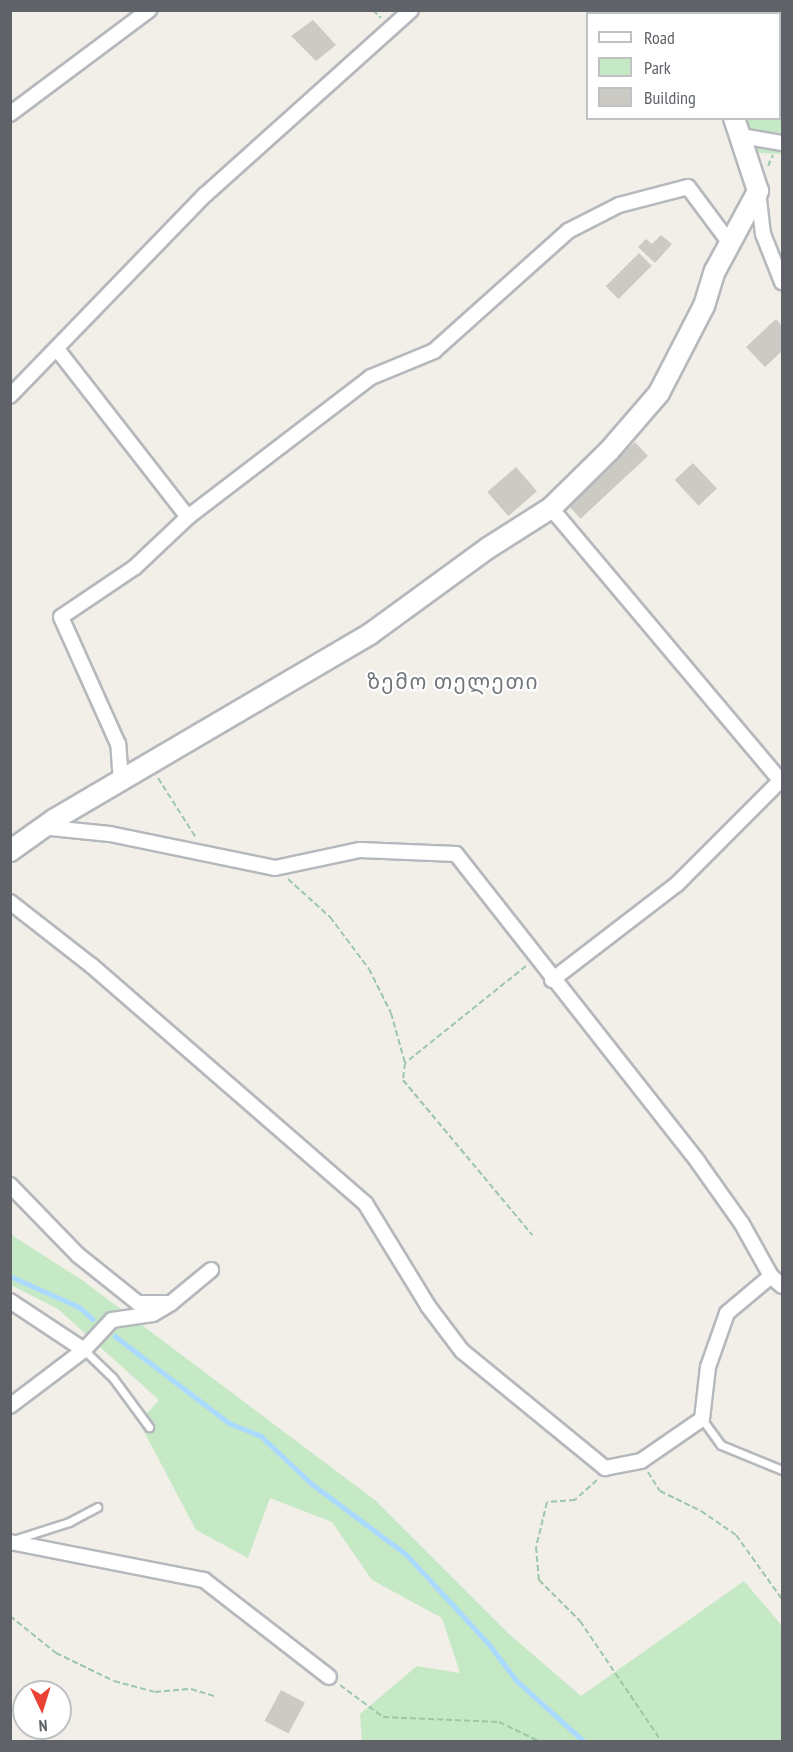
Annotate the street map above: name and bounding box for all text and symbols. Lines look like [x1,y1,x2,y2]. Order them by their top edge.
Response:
legend [586,12,781,120]
text: Road [644,26,675,49]
text: Park [644,56,671,79]
text: Building [644,86,696,109]
district label: ზემო თელეთი [367,669,539,695]
north arrow [12,1680,72,1740]
text: N [38,1716,48,1736]

